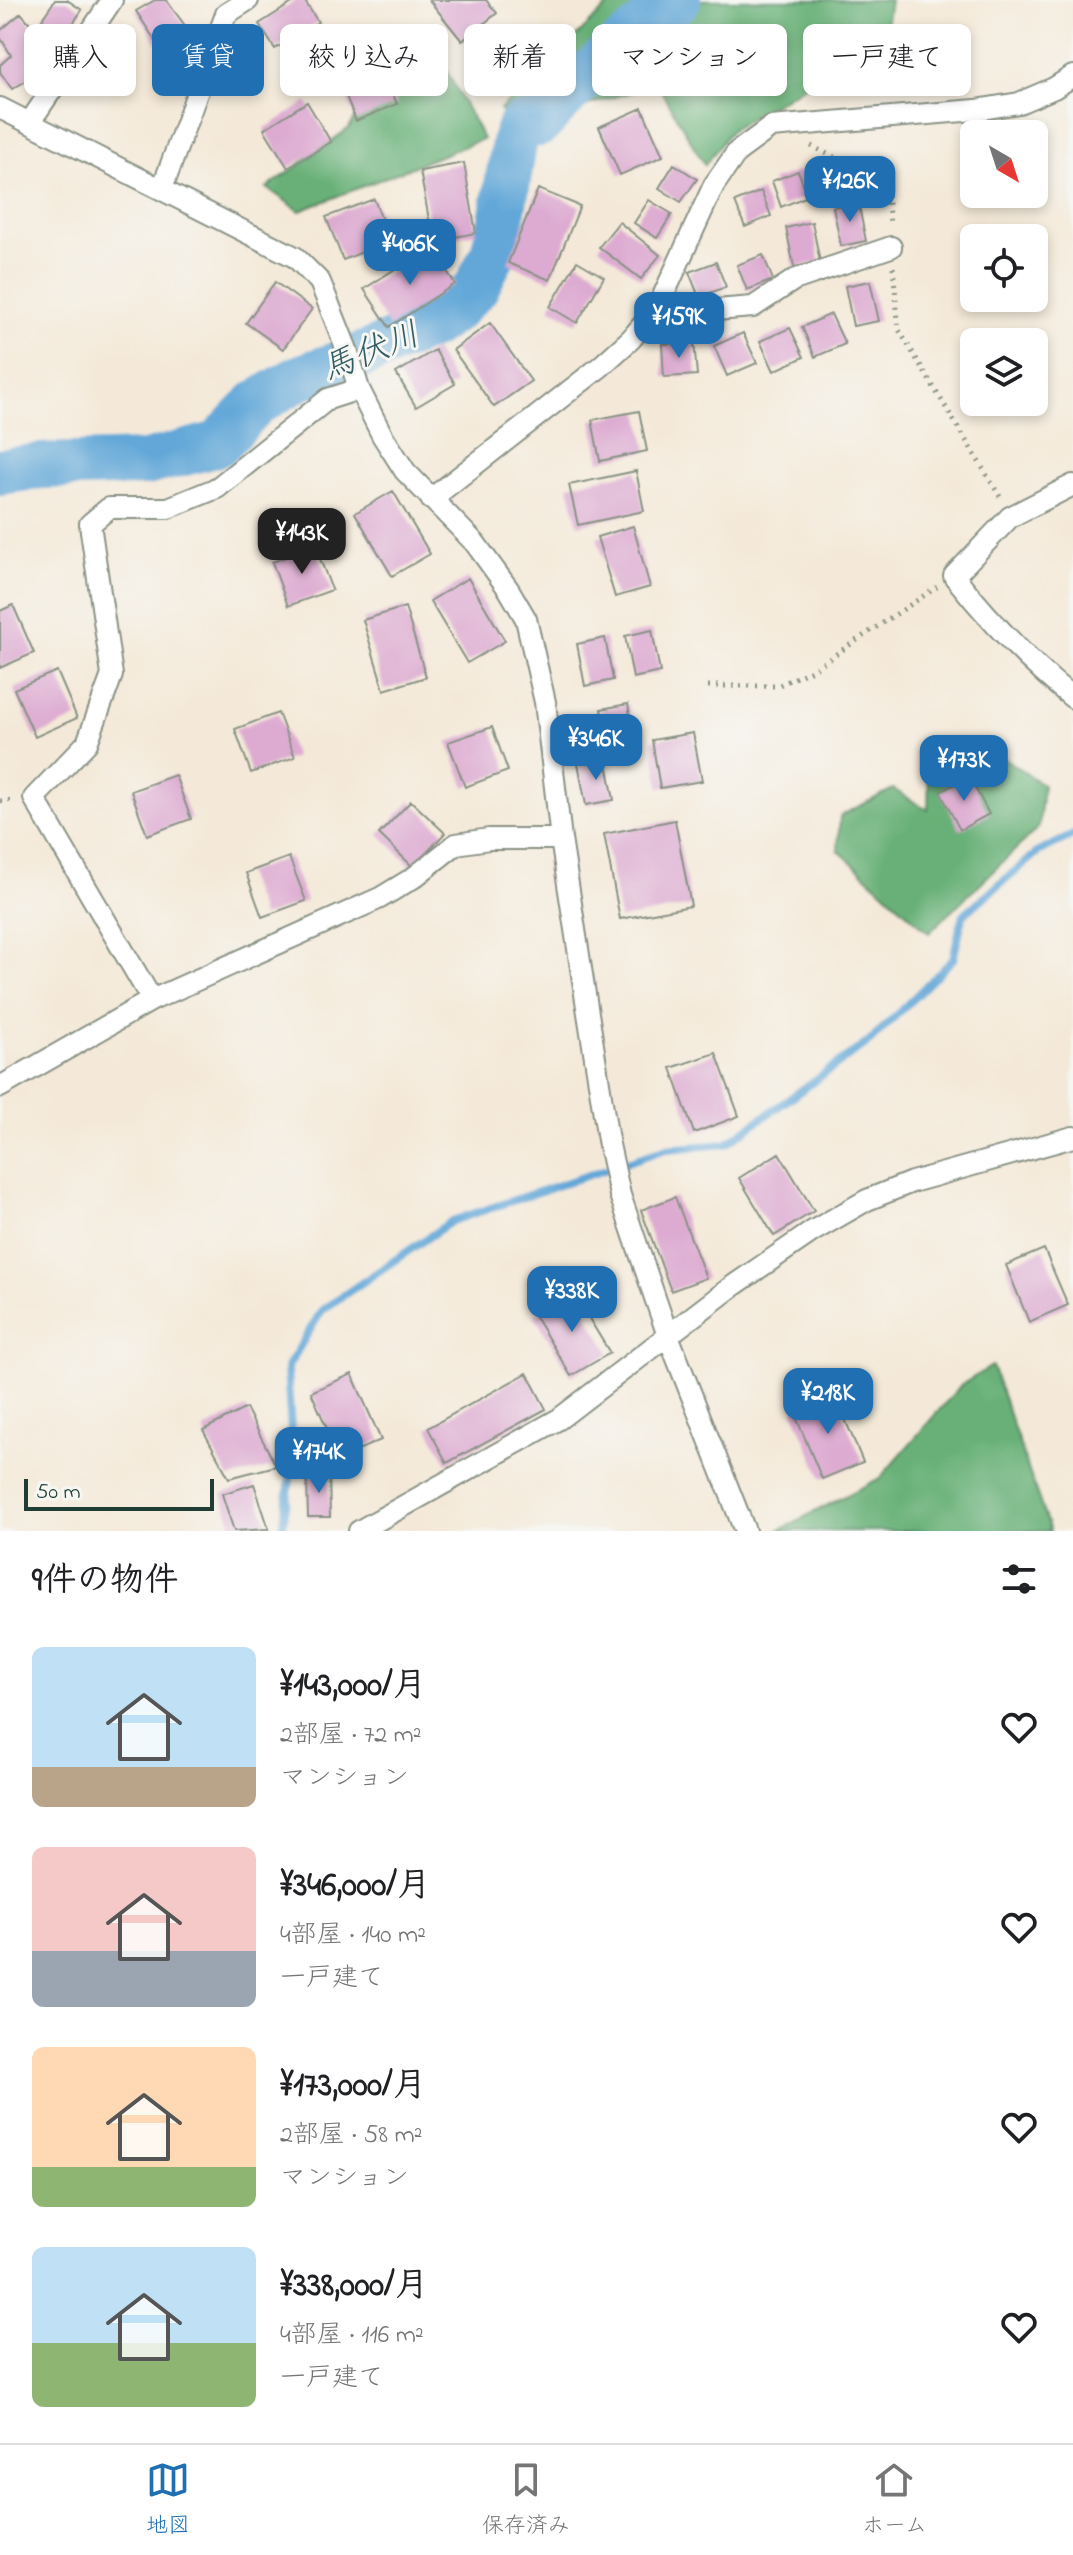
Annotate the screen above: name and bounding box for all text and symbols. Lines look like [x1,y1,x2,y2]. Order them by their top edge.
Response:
chip: 購入 [24,24,136,96]
chip: 賃貸 [152,24,264,96]
chip: 絞り込み [280,24,448,96]
chip: 新着 [464,24,576,96]
chip: マンション [592,24,787,96]
chip: 一戸建て [803,24,971,96]
north arrow [960,120,1048,208]
map controls [960,120,1048,416]
pin: ¥126K [794,156,906,224]
text: ¥126K [822,163,878,201]
pin: ¥406K [354,219,466,287]
button: locate [960,224,1048,312]
text: ¥406K [382,226,438,264]
pin: ¥159K [623,292,735,360]
text: ¥159K [652,299,706,337]
water label: 馬伏川 [315,311,428,396]
button: layers [960,328,1048,416]
pin: ¥143K [246,508,358,576]
text: ¥143K [276,515,328,553]
pin: ¥346K [540,714,652,782]
text: ¥346K [568,721,624,759]
pin: ¥173K [908,735,1020,803]
text: ¥173K [938,742,990,780]
pin: ¥338K [516,1266,628,1334]
text: ¥338K [545,1273,599,1311]
pin: ¥218K [772,1368,884,1436]
text: ¥218K [801,1375,855,1413]
pin: ¥174K [263,1427,375,1495]
text: ¥174K [293,1434,345,1472]
scale bar [24,1475,214,1511]
text: 50 m [36,1477,81,1509]
text: 9件の物件 [32,1557,178,1607]
icon: filters [997,1557,1041,1601]
text: ¥143,000/月 [280,1662,427,1712]
icon: home [96,1679,192,1775]
icon: heart [997,1705,1041,1749]
text: 2部屋 · 72 m² [280,1717,422,1755]
text: マンション [280,1760,409,1798]
text: ¥346,000/月 [280,1862,431,1912]
icon: home [96,1879,192,1975]
icon: heart [997,1905,1041,1949]
text: 4部屋 · 140 m² [280,1917,426,1955]
text: 一戸建て [280,1960,384,1998]
text: ¥173,000/月 [280,2062,427,2112]
icon: home [96,2079,192,2175]
icon: heart [997,2105,1041,2149]
text: 2部屋 · 58 m² [280,2117,422,2155]
text: マンション [280,2160,409,2198]
text: ¥338,000/月 [280,2262,429,2312]
icon: home [96,2279,192,2375]
icon: heart [997,2305,1041,2349]
text: 4部屋 · 116 m² [280,2317,424,2355]
text: 一戸建て [280,2360,384,2398]
tab: 地図 [146,2458,190,2543]
tab: 保存済み [482,2458,570,2543]
tab: ホーム [862,2458,927,2543]

